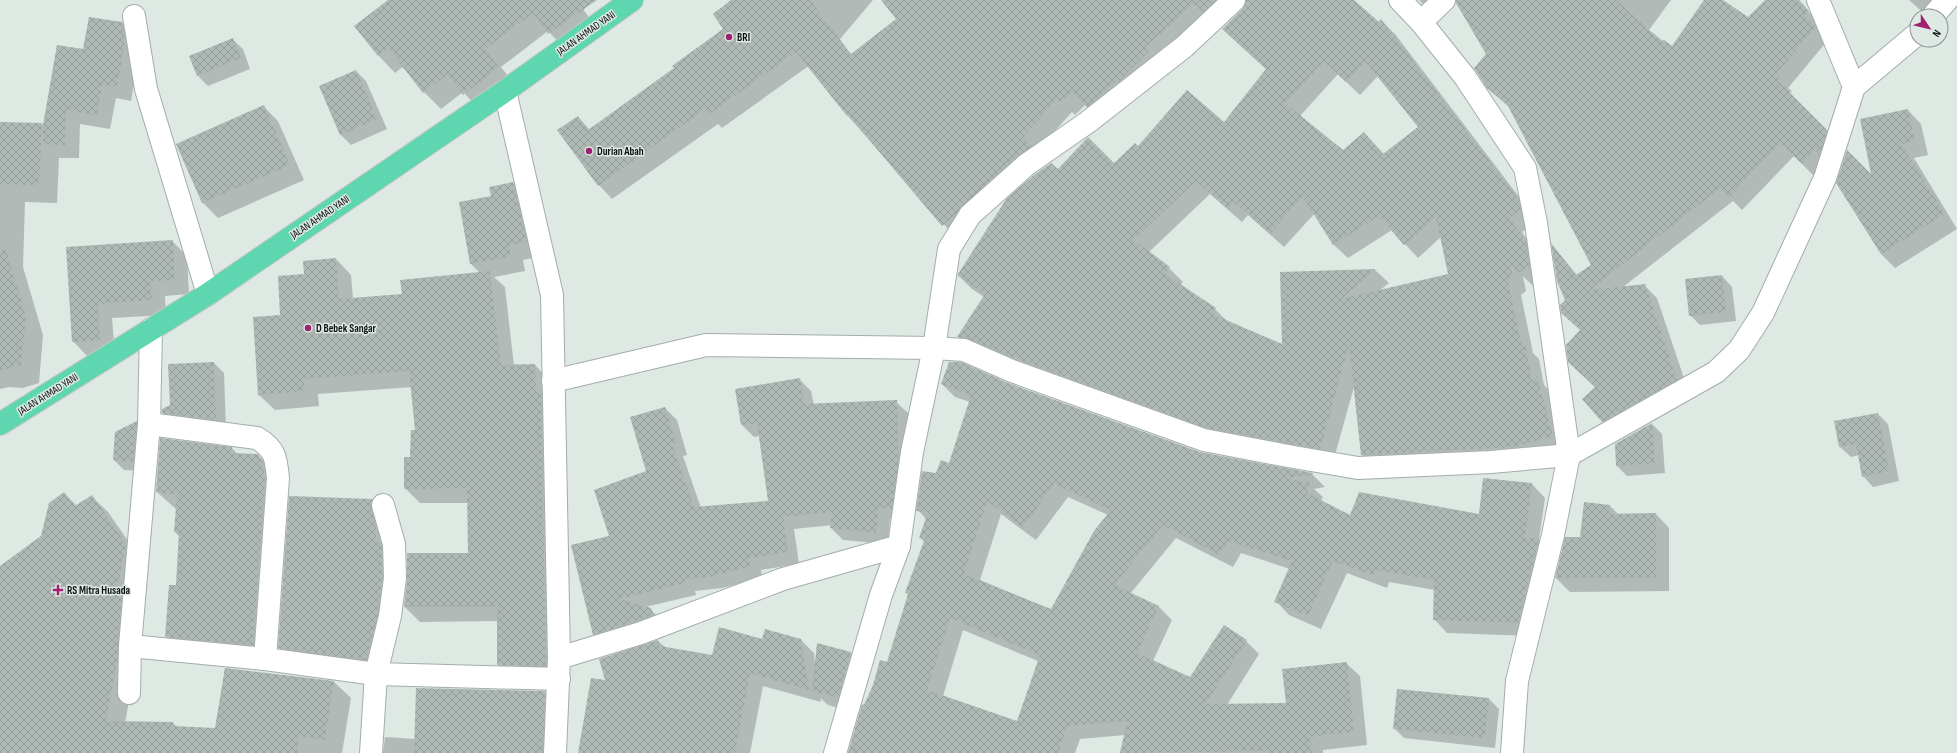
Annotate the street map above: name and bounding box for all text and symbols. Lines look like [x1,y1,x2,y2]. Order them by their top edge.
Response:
street label: JALAN AHMAD YANI [553,8,618,59]
north arrow [1909,8,1949,48]
text: N [1930,27,1944,40]
place label: BRI [737,31,750,44]
marker: BRI [724,32,734,42]
place label: Durian Abah [597,145,644,158]
marker: Durian Abah [584,146,594,156]
street label: JALAN AHMAD YANI [287,192,352,242]
place label: D Bebek Sangar [316,322,377,335]
marker: D Bebek Sangar [303,323,313,333]
street label: JALAN AHMAD YANI [15,370,81,418]
marker: RS Mitra Husada [52,584,64,596]
place label: RS Mitra Husada [67,584,131,597]

